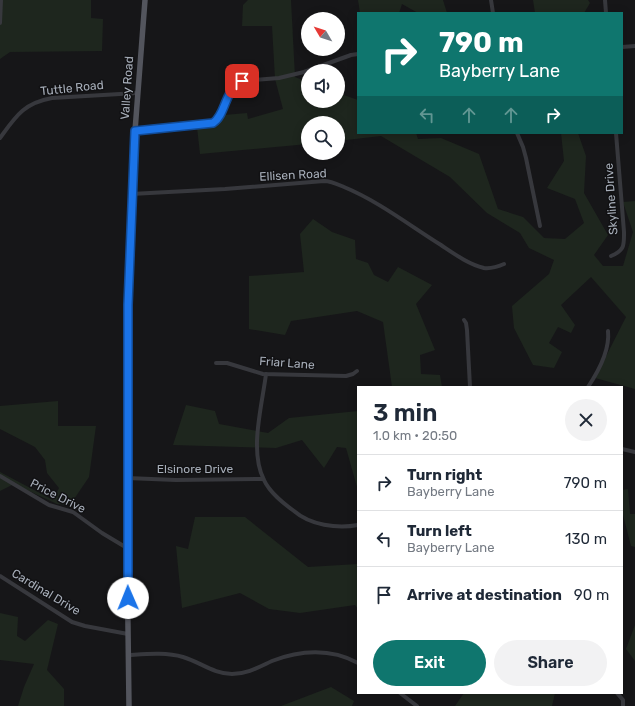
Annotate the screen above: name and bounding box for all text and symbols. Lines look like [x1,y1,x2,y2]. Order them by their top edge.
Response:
north arrow [301,12,345,56]
map controls [301,12,345,160]
text: 790 m [439,26,524,59]
icon: right [373,28,425,80]
street label: Valley Road [118,56,136,120]
text: Bayberry Lane [439,60,560,82]
pin [225,64,259,98]
button: sound [301,64,345,108]
icon: arrive [231,70,253,92]
street label: Tuttle Road [40,78,104,98]
icon: left [416,104,438,126]
icon: ahead [458,104,480,126]
icon: ahead [500,104,522,126]
icon: right [542,104,564,126]
button: search [301,116,345,160]
street label: Skyline Drive [601,162,620,235]
street label: Ellisen Road [259,166,327,184]
street label: Friar Lane [259,354,315,372]
text: 3 min [373,399,437,427]
button: close [565,399,607,441]
text: 1.0 km · 20:50 [373,428,457,443]
street label: Elsinore Drive [157,462,233,476]
text: Turn right [407,466,482,484]
icon: right [373,472,395,494]
text: 790 m [564,474,607,492]
street label: Price Drive [28,476,88,516]
text: Bayberry Lane [407,484,494,499]
text: Turn left [407,522,472,540]
icon: left [373,528,395,550]
text: 130 m [565,530,607,548]
text: Bayberry Lane [407,540,494,555]
street label: Cardinal Drive [9,566,83,618]
position arrow [107,577,149,619]
icon: arrive [373,584,395,606]
text: Arrive at destination [407,586,562,604]
text: 90 m [574,586,609,604]
button: Exit [373,640,486,686]
button: Share [494,640,607,686]

